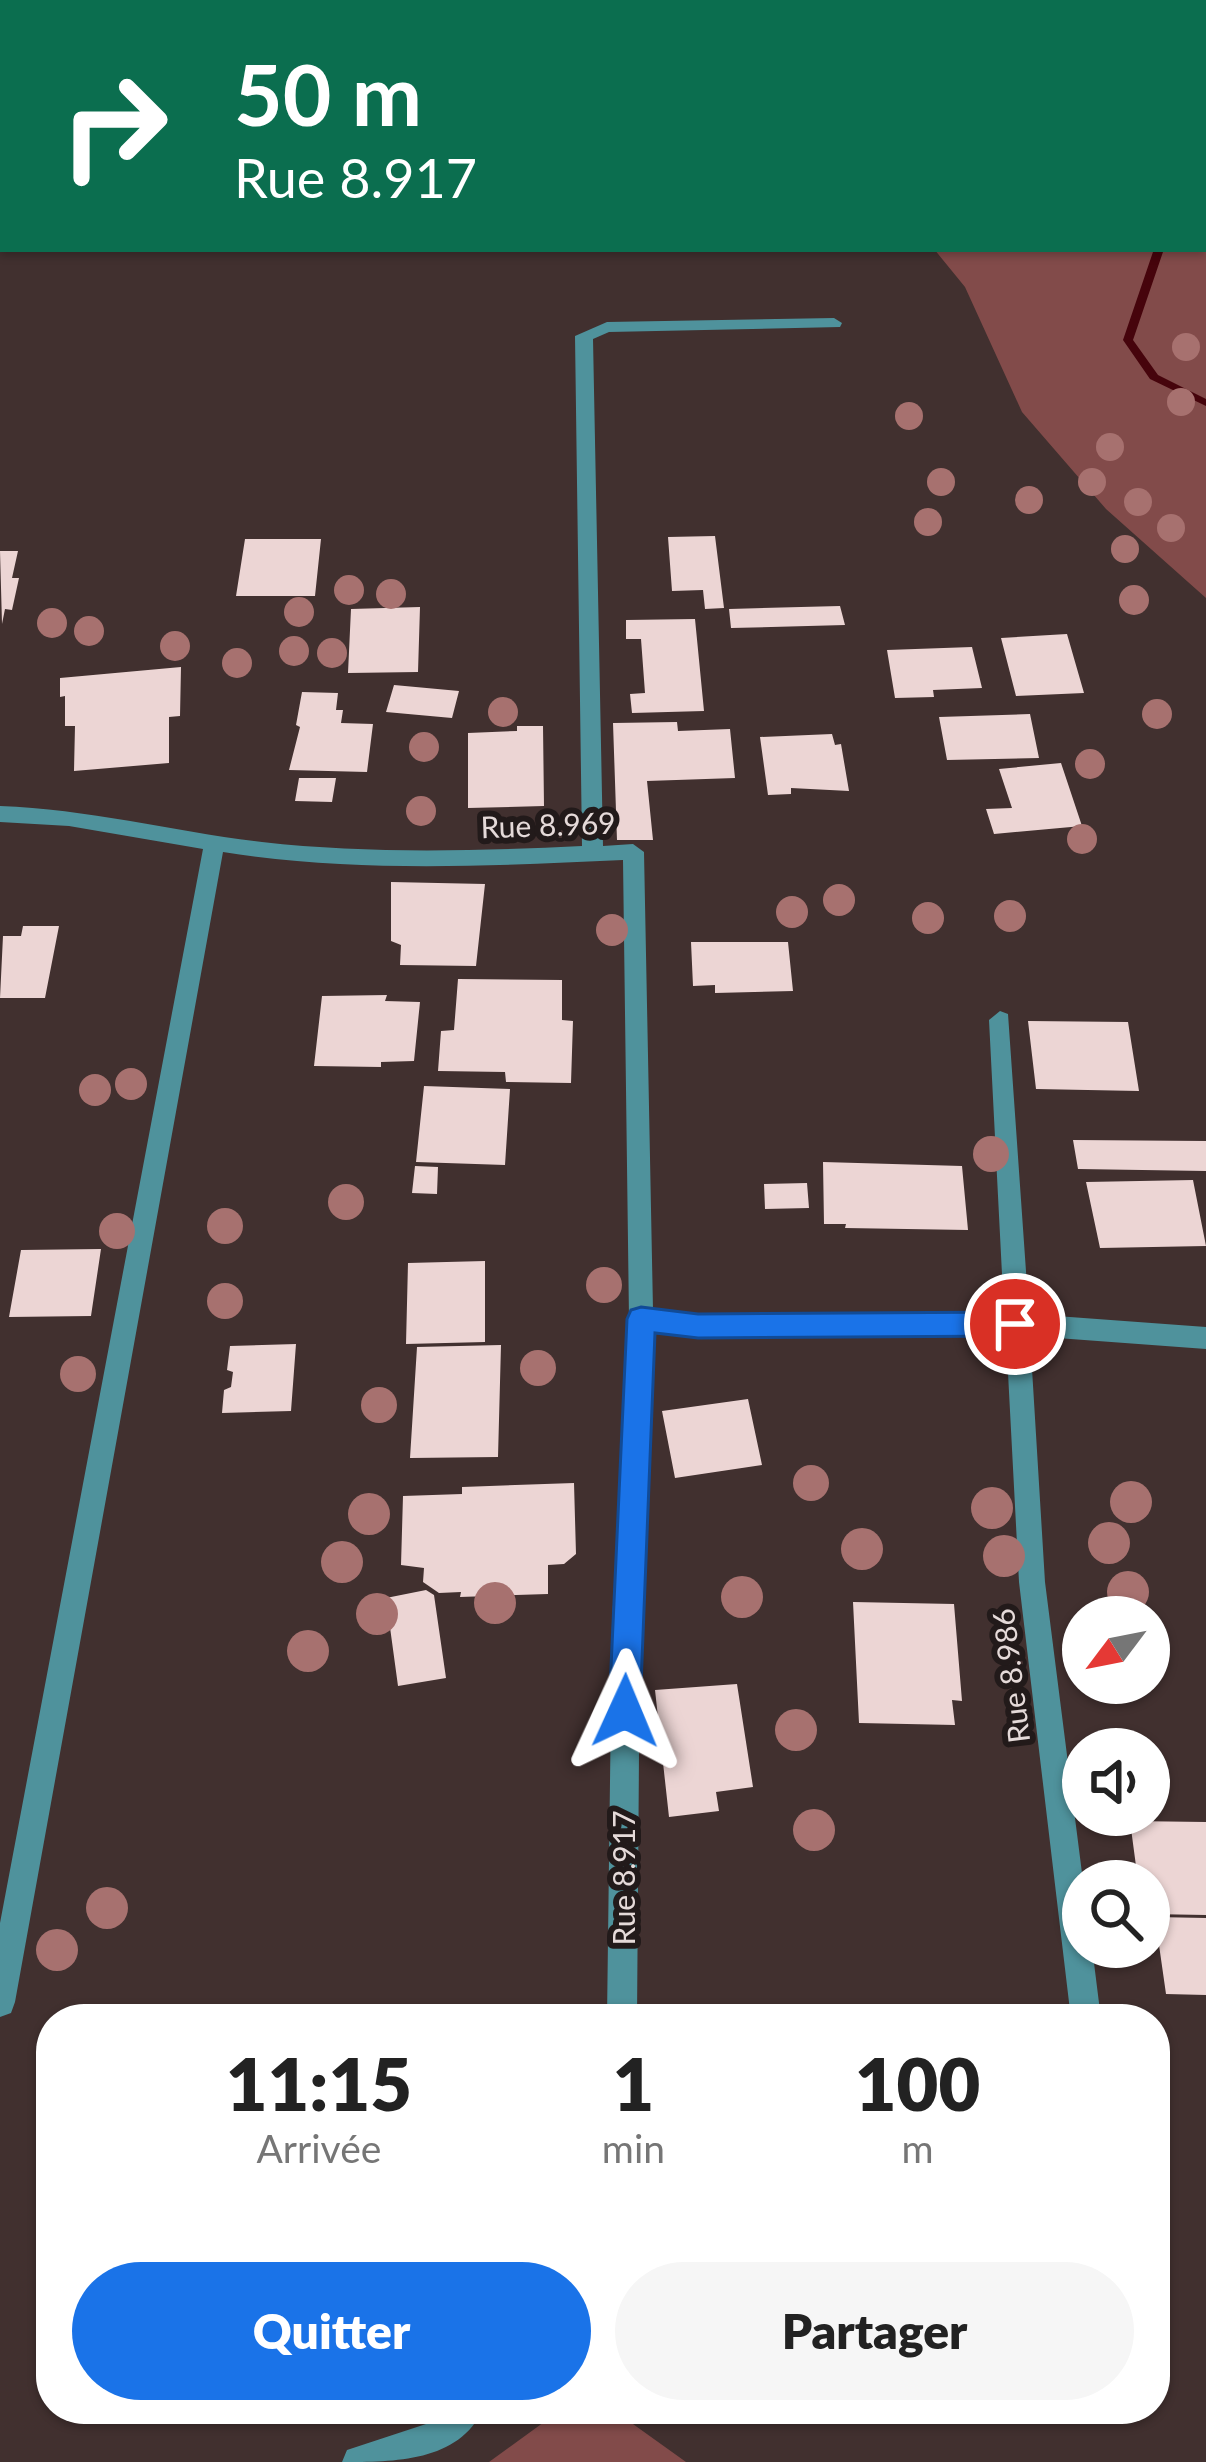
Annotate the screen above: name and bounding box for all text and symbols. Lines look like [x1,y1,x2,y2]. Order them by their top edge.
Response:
text: 50 m [234,43,422,144]
icon: right [36,48,192,204]
text: Rue 8.917 [234,145,477,210]
street label: Rue 8.969 [480,804,616,844]
pin [964,1273,1066,1375]
icon: arrive [982,1291,1048,1357]
north arrow [1062,1596,1170,1704]
map controls [1062,1596,1170,1968]
street label: Rue 8.986 [984,1607,1036,1745]
position arrow [562,1648,688,1774]
button: sound [1062,1728,1170,1836]
street label: Rue 8.917 [605,1810,641,1946]
button: search [1062,1860,1170,1968]
text: 11:15 [226,2040,412,2126]
text: 1 [613,2040,654,2126]
text: 100 [855,2040,980,2126]
text: Arrivée [256,2125,381,2171]
text: min [602,2125,665,2171]
text: m [901,2125,934,2171]
button: Quitter [72,2262,591,2400]
button: Partager [615,2262,1134,2400]

